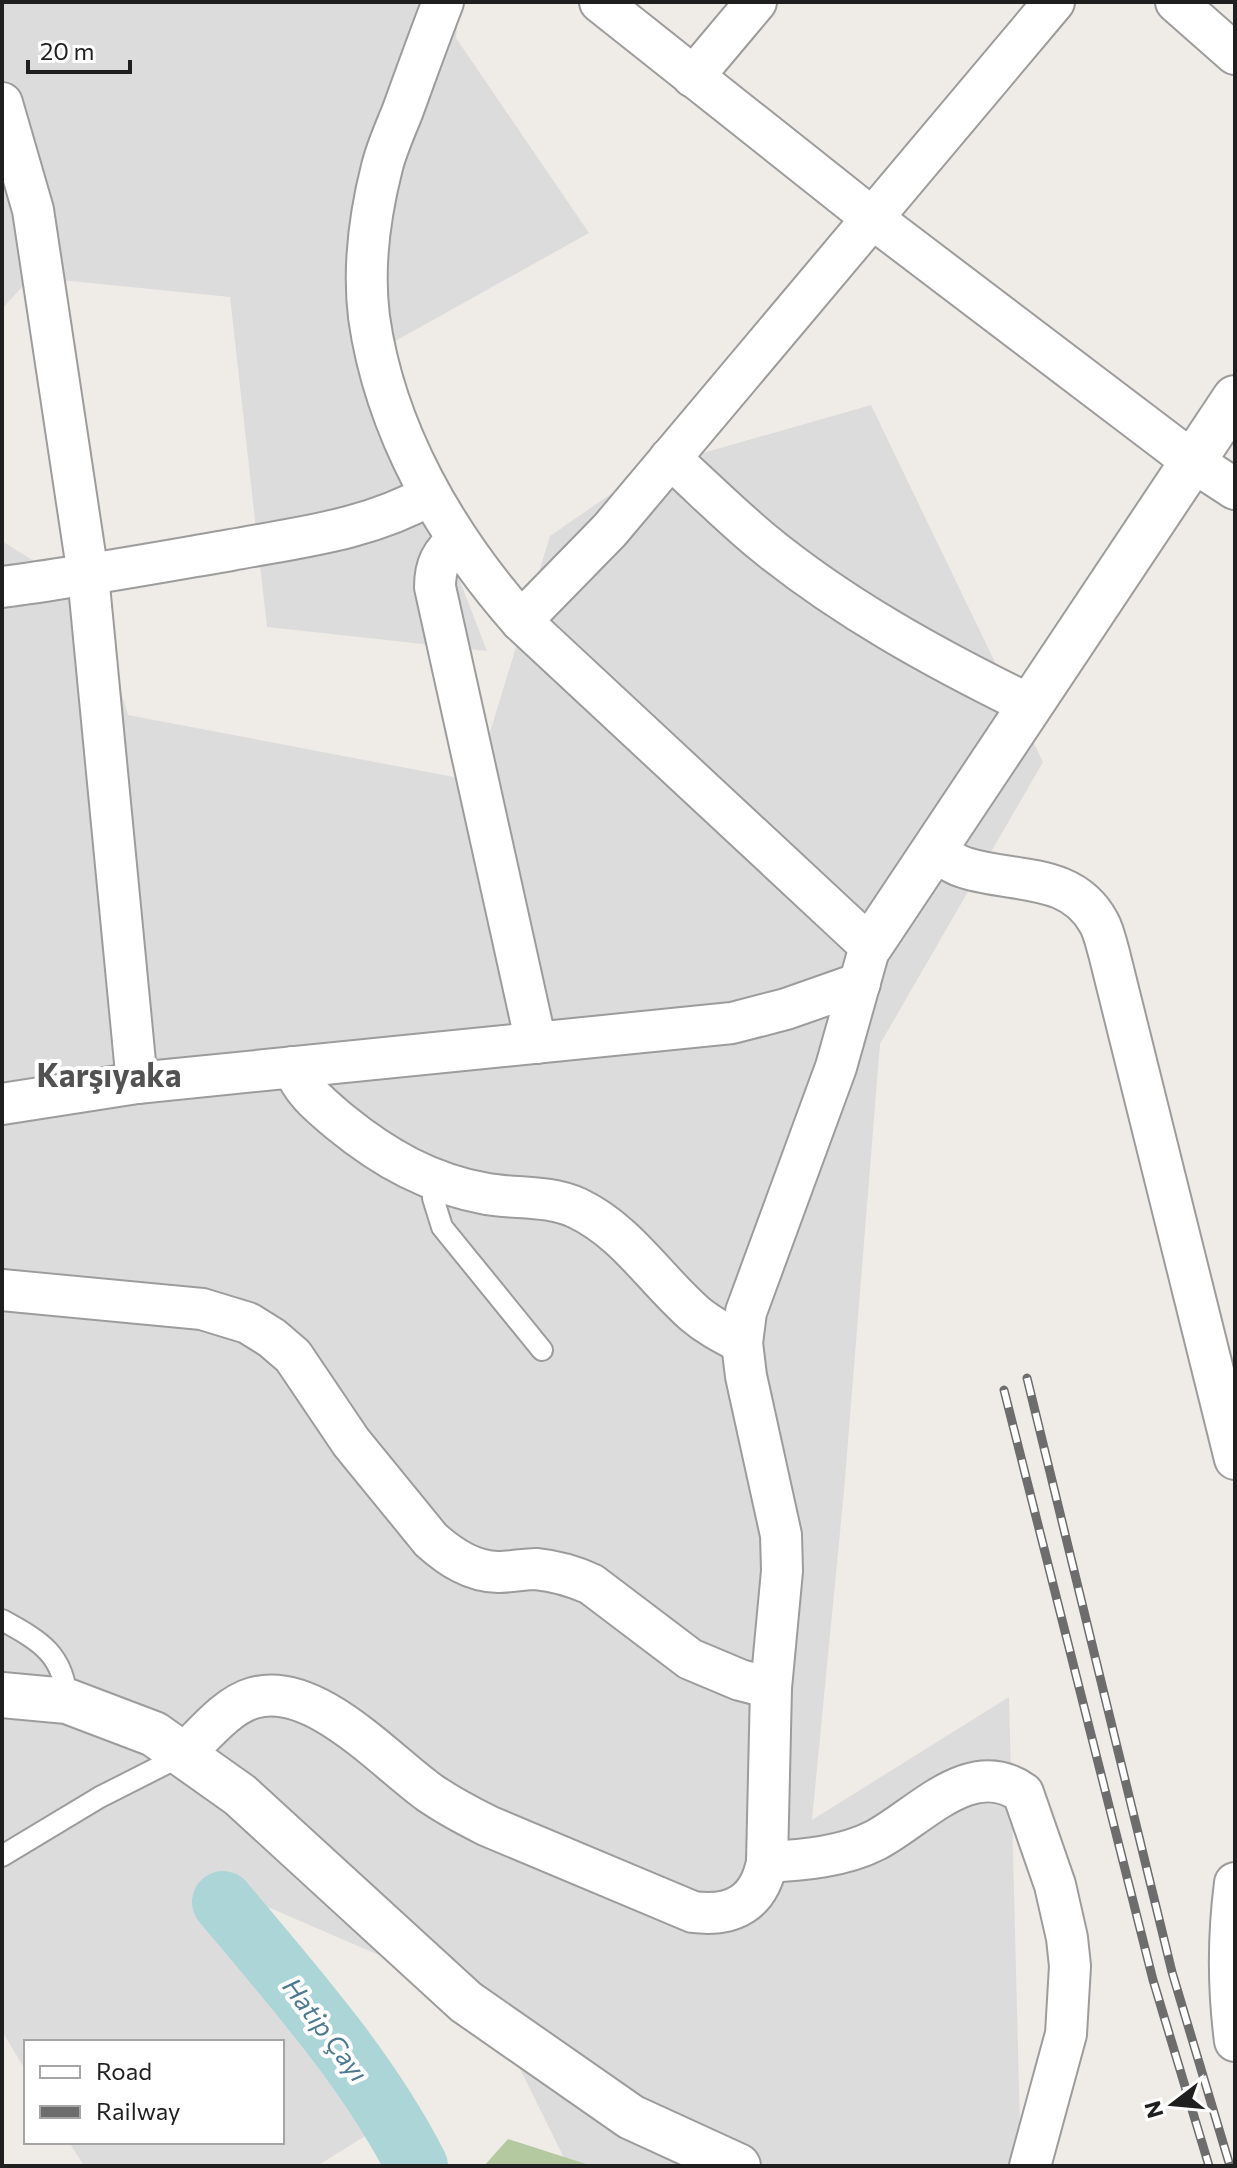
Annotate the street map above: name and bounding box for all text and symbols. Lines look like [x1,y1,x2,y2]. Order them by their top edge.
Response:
scale bar [28,24,130,74]
text: 20 m [40,36,94,65]
district label: Karşıyaka [36,1054,182,1094]
water label: Hatip Çayı [277,1971,375,2087]
legend [24,2040,284,2144]
text: Road [96,2056,152,2085]
north arrow [1133,2064,1213,2144]
text: Railway [96,2096,181,2125]
text: N [1138,2098,1169,2121]

